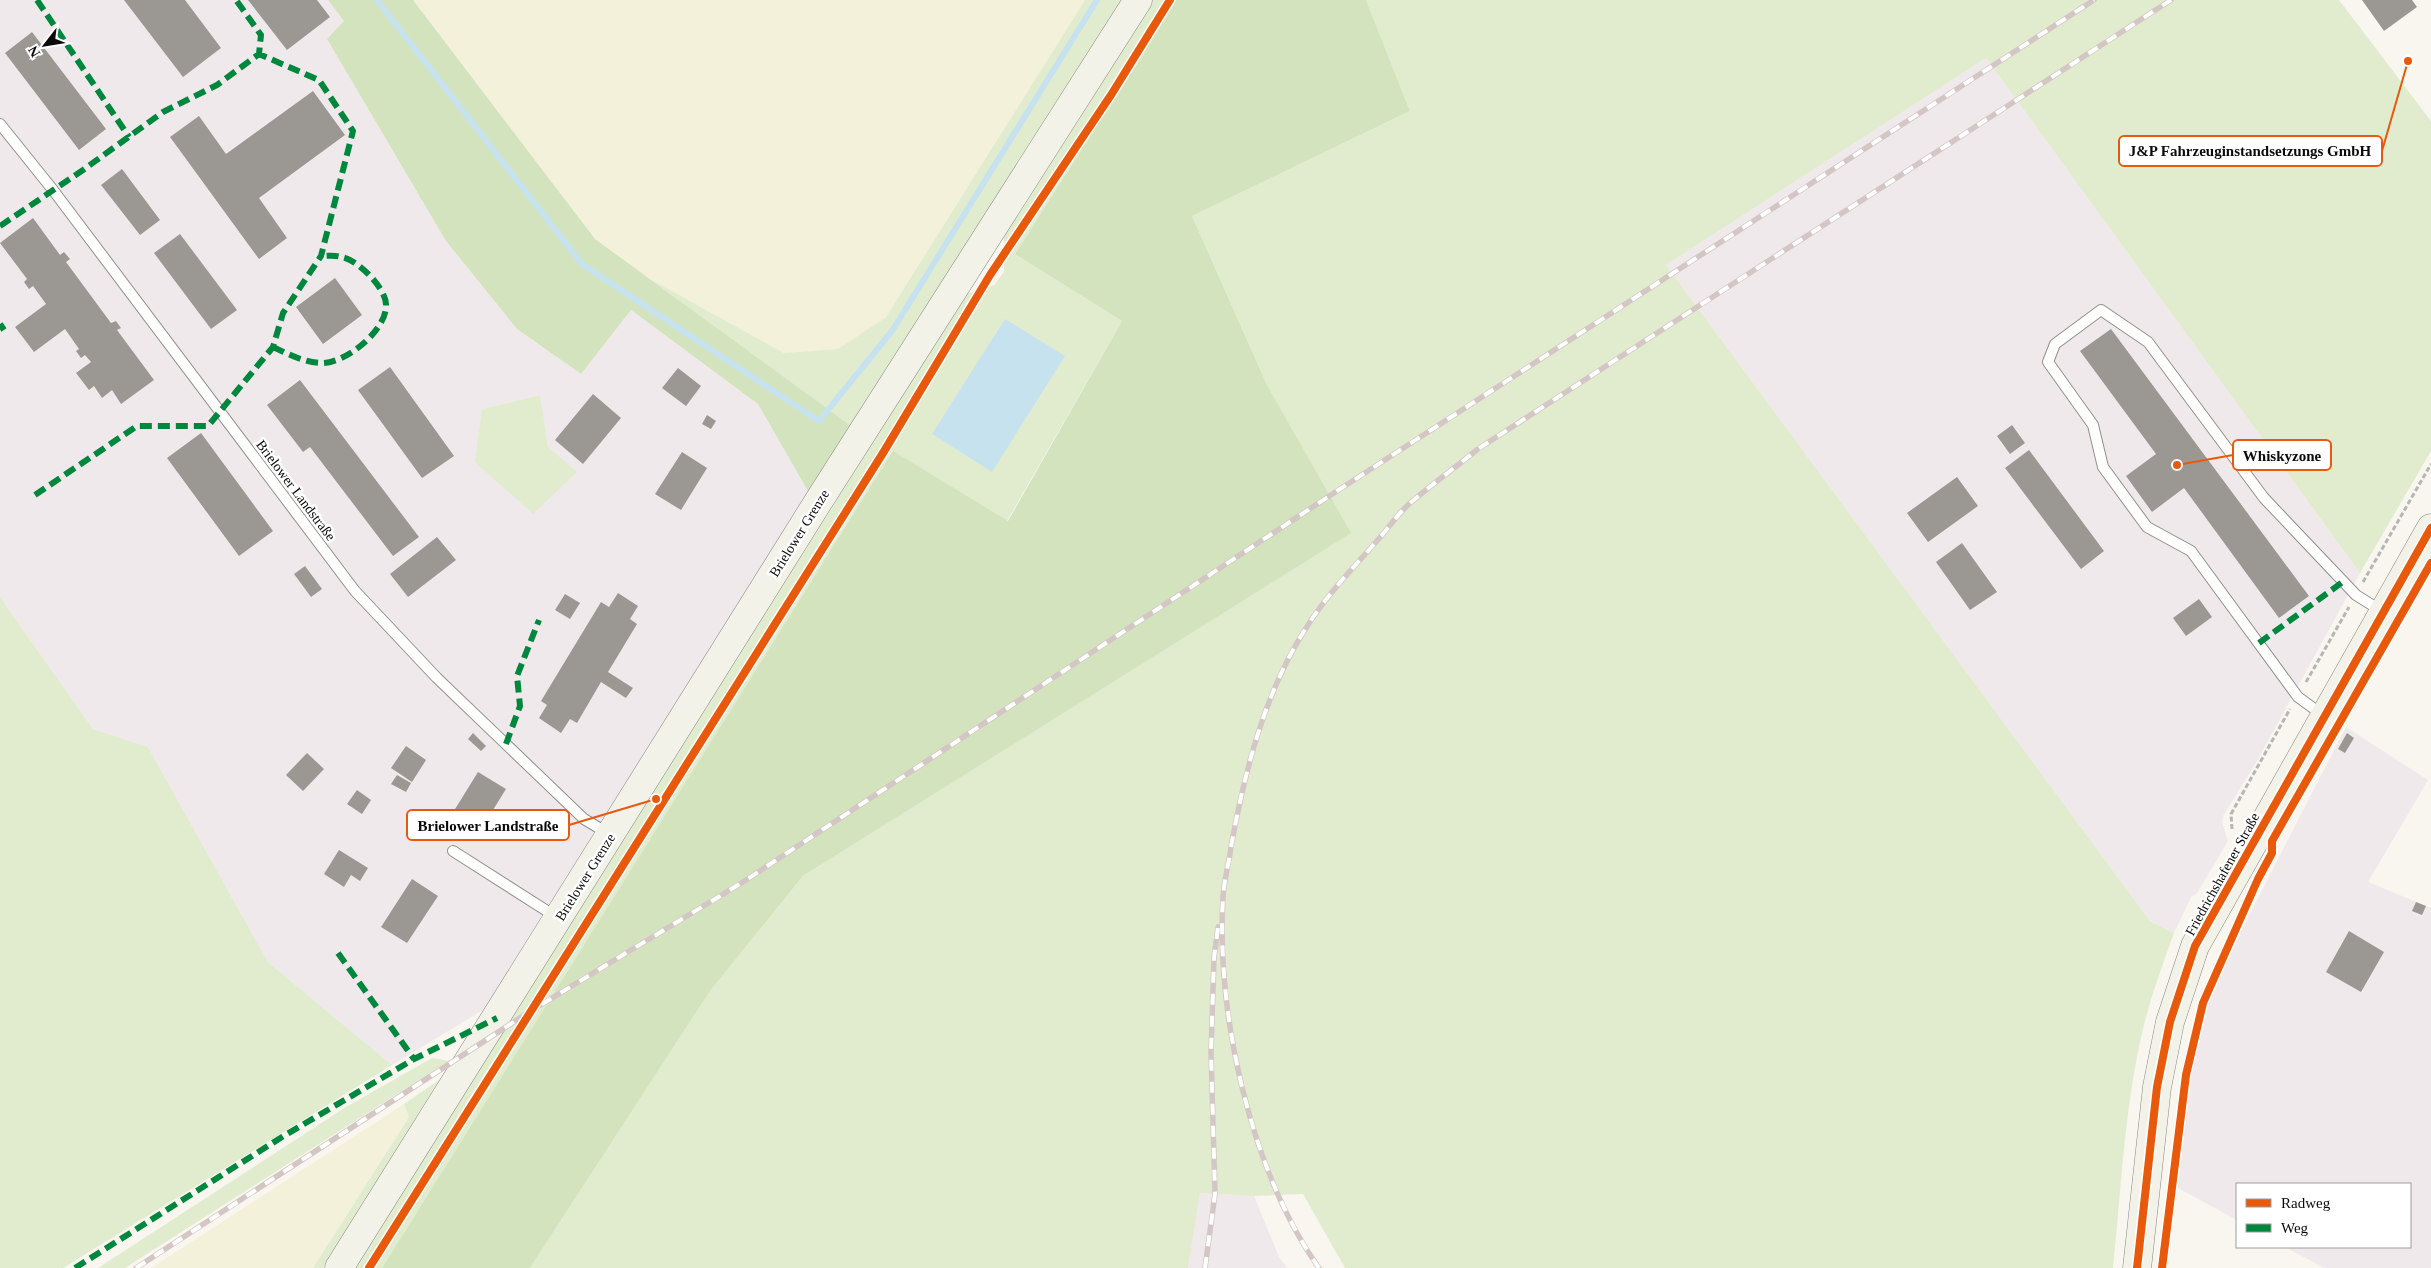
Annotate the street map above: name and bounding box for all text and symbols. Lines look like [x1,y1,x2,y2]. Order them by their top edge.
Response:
north arrow [20,20,70,70]
text: N [25,43,43,60]
callout: J&P Fahrzeuginstandsetzungs GmbH [2119,136,2382,166]
text: J&P Fahrzeuginstandsetzungs GmbH [2129,143,2372,159]
street label: Brielower Landstraße [253,437,338,543]
callout: Whiskyzone [2233,440,2331,470]
text: Whiskyzone [2243,448,2322,464]
street label: Brielower Grenze [767,487,832,580]
callout: Brielower Landstraße [407,810,569,840]
street label: Friedrichshafener Straße [2182,810,2262,938]
text: Brielower Landstraße [418,818,559,834]
street label: Brielower Grenze [553,831,618,924]
legend [2236,1183,2411,1248]
text: Radweg [2281,1195,2331,1211]
text: Weg [2281,1220,2309,1236]

